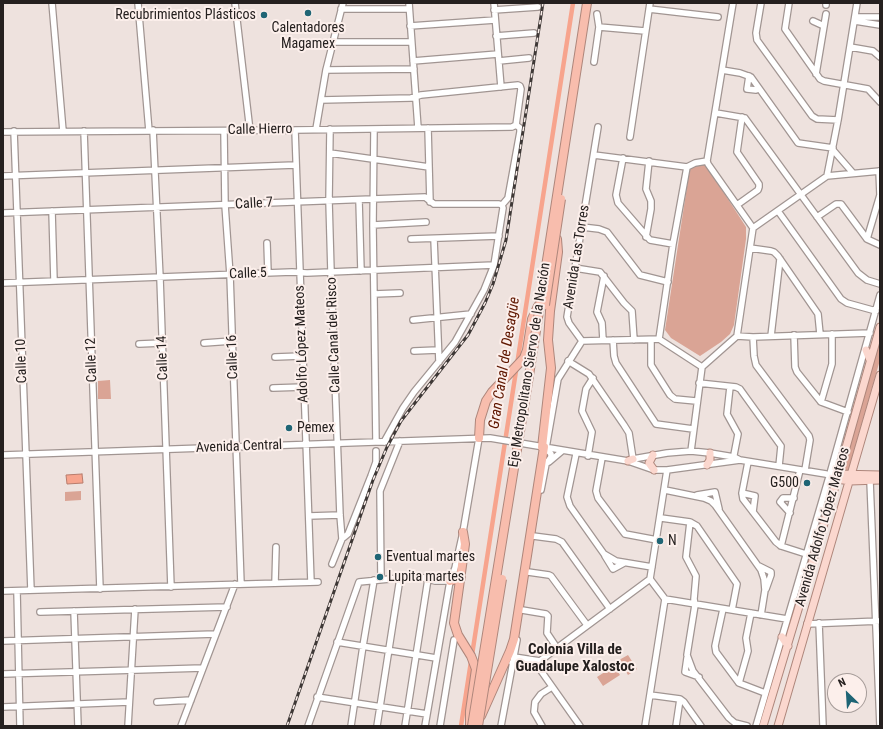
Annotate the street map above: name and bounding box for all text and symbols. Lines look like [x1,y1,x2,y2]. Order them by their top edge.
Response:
place label: Recubrimientos Plásticos [115,7,256,23]
marker: Calentadores Magamex [303,8,313,18]
marker: Recubrimientos Plásticos [259,10,269,20]
place label: Calentadores Magamex [271,20,345,52]
street label: Calle Hierro [227,121,293,139]
street label: Calle 7 [235,195,273,213]
street label: Avenida Las Torres [560,204,594,310]
street label: Eje Metropolitano Siervo de la Nación [506,262,554,468]
street label: Calle 5 [229,265,267,283]
street label: Calle Canal del Risco [324,277,344,393]
street label: Adolfo López Mateos [292,285,312,403]
water label: Gran Canal de Desagüe [486,296,524,430]
street label: Calle 16 [224,334,242,380]
street label: Calle 14 [154,335,172,381]
street label: Calle 12 [83,337,101,383]
street label: Calle 10 [13,338,31,384]
place label: Pemex [297,420,334,436]
marker: Pemex [284,423,294,433]
street label: Avenida Central [196,437,282,457]
street label: Avenida Adolfo López Mateos [792,445,854,609]
place label: G500 [770,475,799,491]
marker: G500 [802,478,812,488]
place label: N [668,533,677,549]
marker: N [655,536,665,546]
place label: Eventual martes [386,549,475,565]
marker: Eventual martes [373,552,383,562]
place label: Lupita martes [388,569,464,585]
marker: Lupita martes [375,572,385,582]
district label: Colonia Villa de Guadalupe Xalostoc [515,641,635,676]
north arrow [827,673,867,713]
text: N [836,675,848,690]

